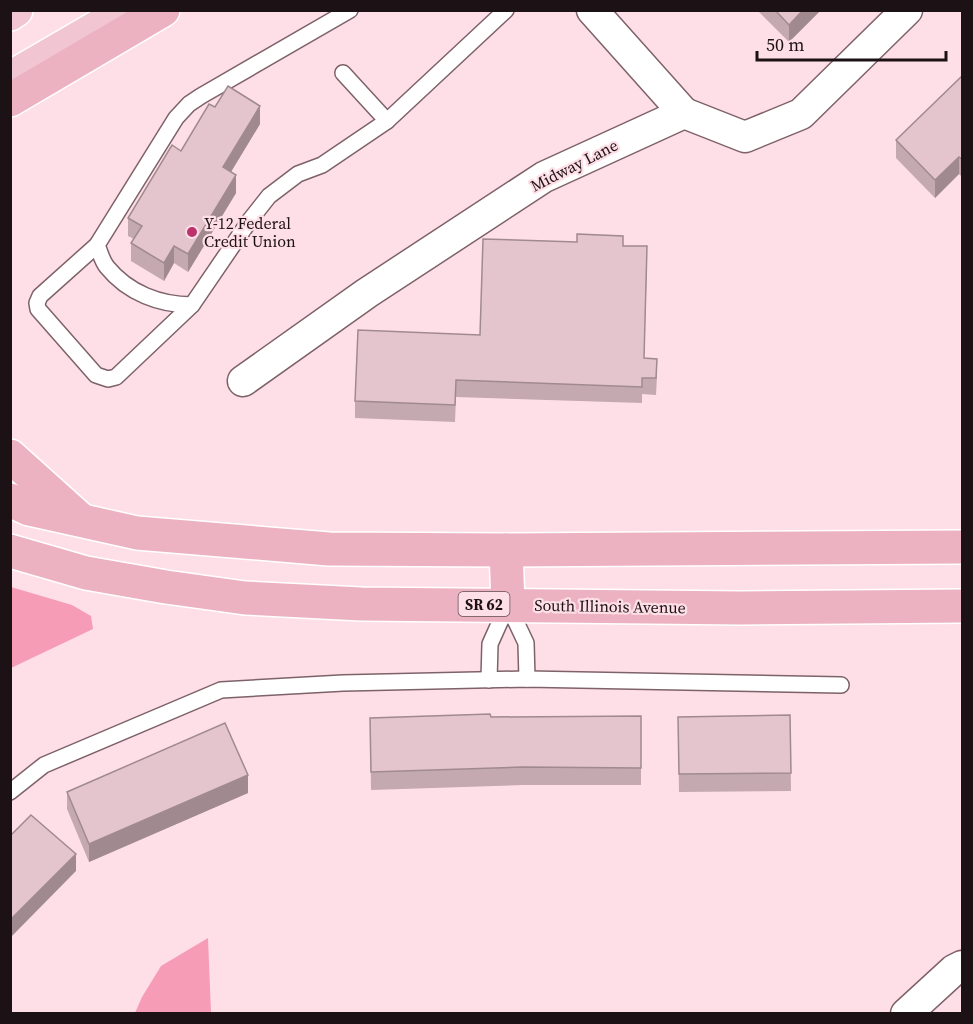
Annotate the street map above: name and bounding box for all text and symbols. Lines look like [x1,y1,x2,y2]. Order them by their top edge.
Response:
scale bar [757,24,946,62]
text: 50 m [766,32,804,57]
street label: Midway Lane [526,134,622,196]
place label: Y-12 Federal Credit Union [204,212,296,252]
marker: Y-12 Federal Credit Union [185,225,199,239]
road number: SR 62 [458,592,510,616]
street label: South Illinois Avenue [534,594,686,618]

